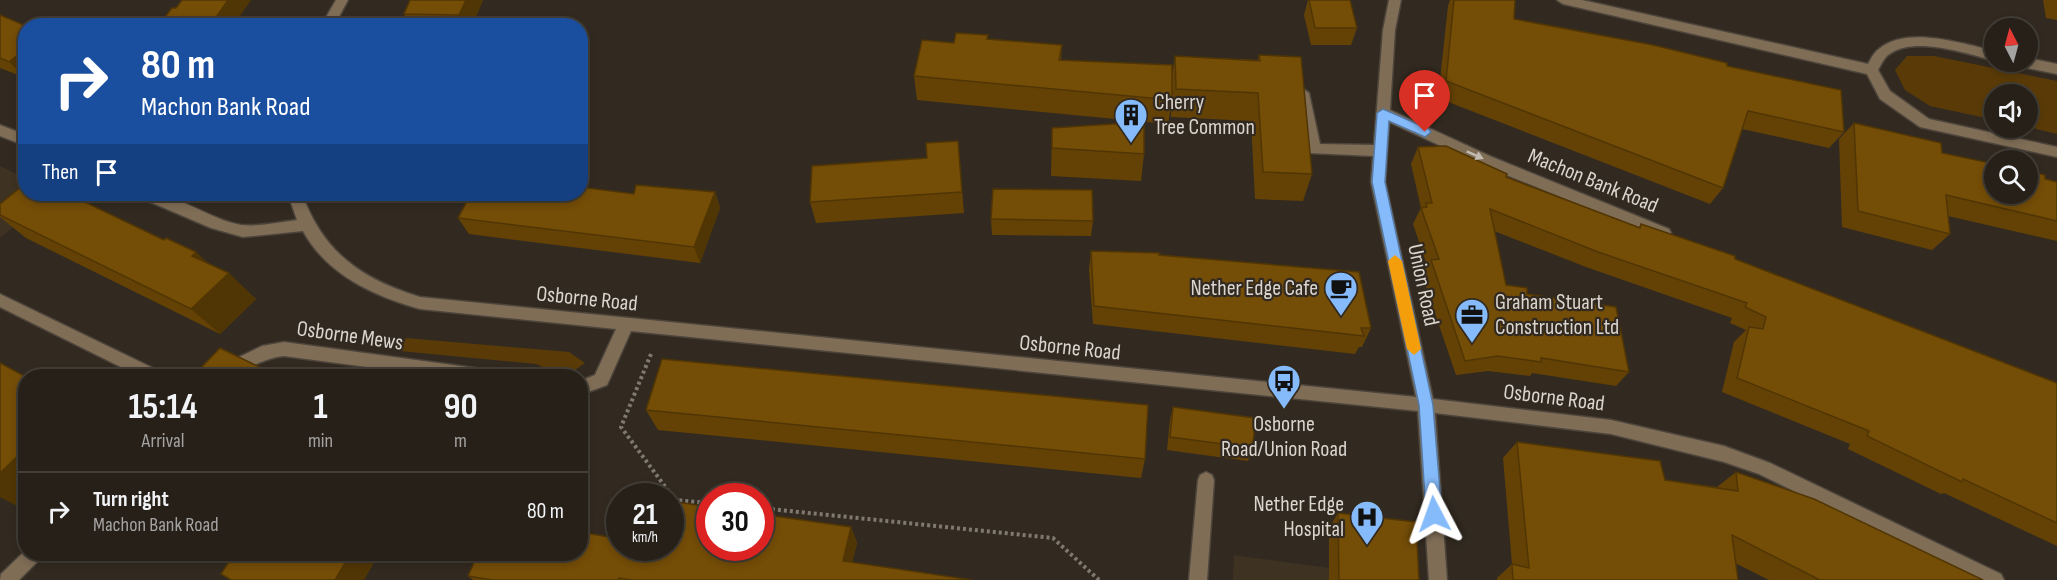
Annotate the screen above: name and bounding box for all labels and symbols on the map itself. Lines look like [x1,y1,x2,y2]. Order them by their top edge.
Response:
north arrow [1984,18,2038,72]
pin [1399,70,1450,132]
place label: Cherry Tree Common [1154,89,1255,141]
building icon: Cherry Tree Common [1113,97,1149,144]
street label: Machon Bank Road [1524,143,1662,219]
one-way arrow [1466,150,1483,159]
street label: Union Road [1401,242,1445,328]
cafe icon: Nether Edge Cafe [1323,270,1359,317]
place label: Nether Edge Cafe [1191,275,1318,302]
street label: Osborne Road [535,280,639,318]
place label: Graham Stuart Construction Ltd [1495,289,1619,341]
office icon: Graham Stuart Construction Ltd [1454,297,1490,344]
street label: Osborne Mews [295,315,405,357]
street label: Osborne Road [1018,329,1122,367]
bus stop icon: Osborne Road/Union Road [1266,363,1302,410]
street label: Osborne Road [1502,378,1606,418]
place label: Osborne Road/Union Road [1221,411,1347,463]
position arrow [1402,482,1466,546]
speed limit sign: 30 [696,483,774,561]
place label: Nether Edge Hospital [1254,491,1344,543]
hospital icon: Nether Edge Hospital [1349,499,1385,546]

